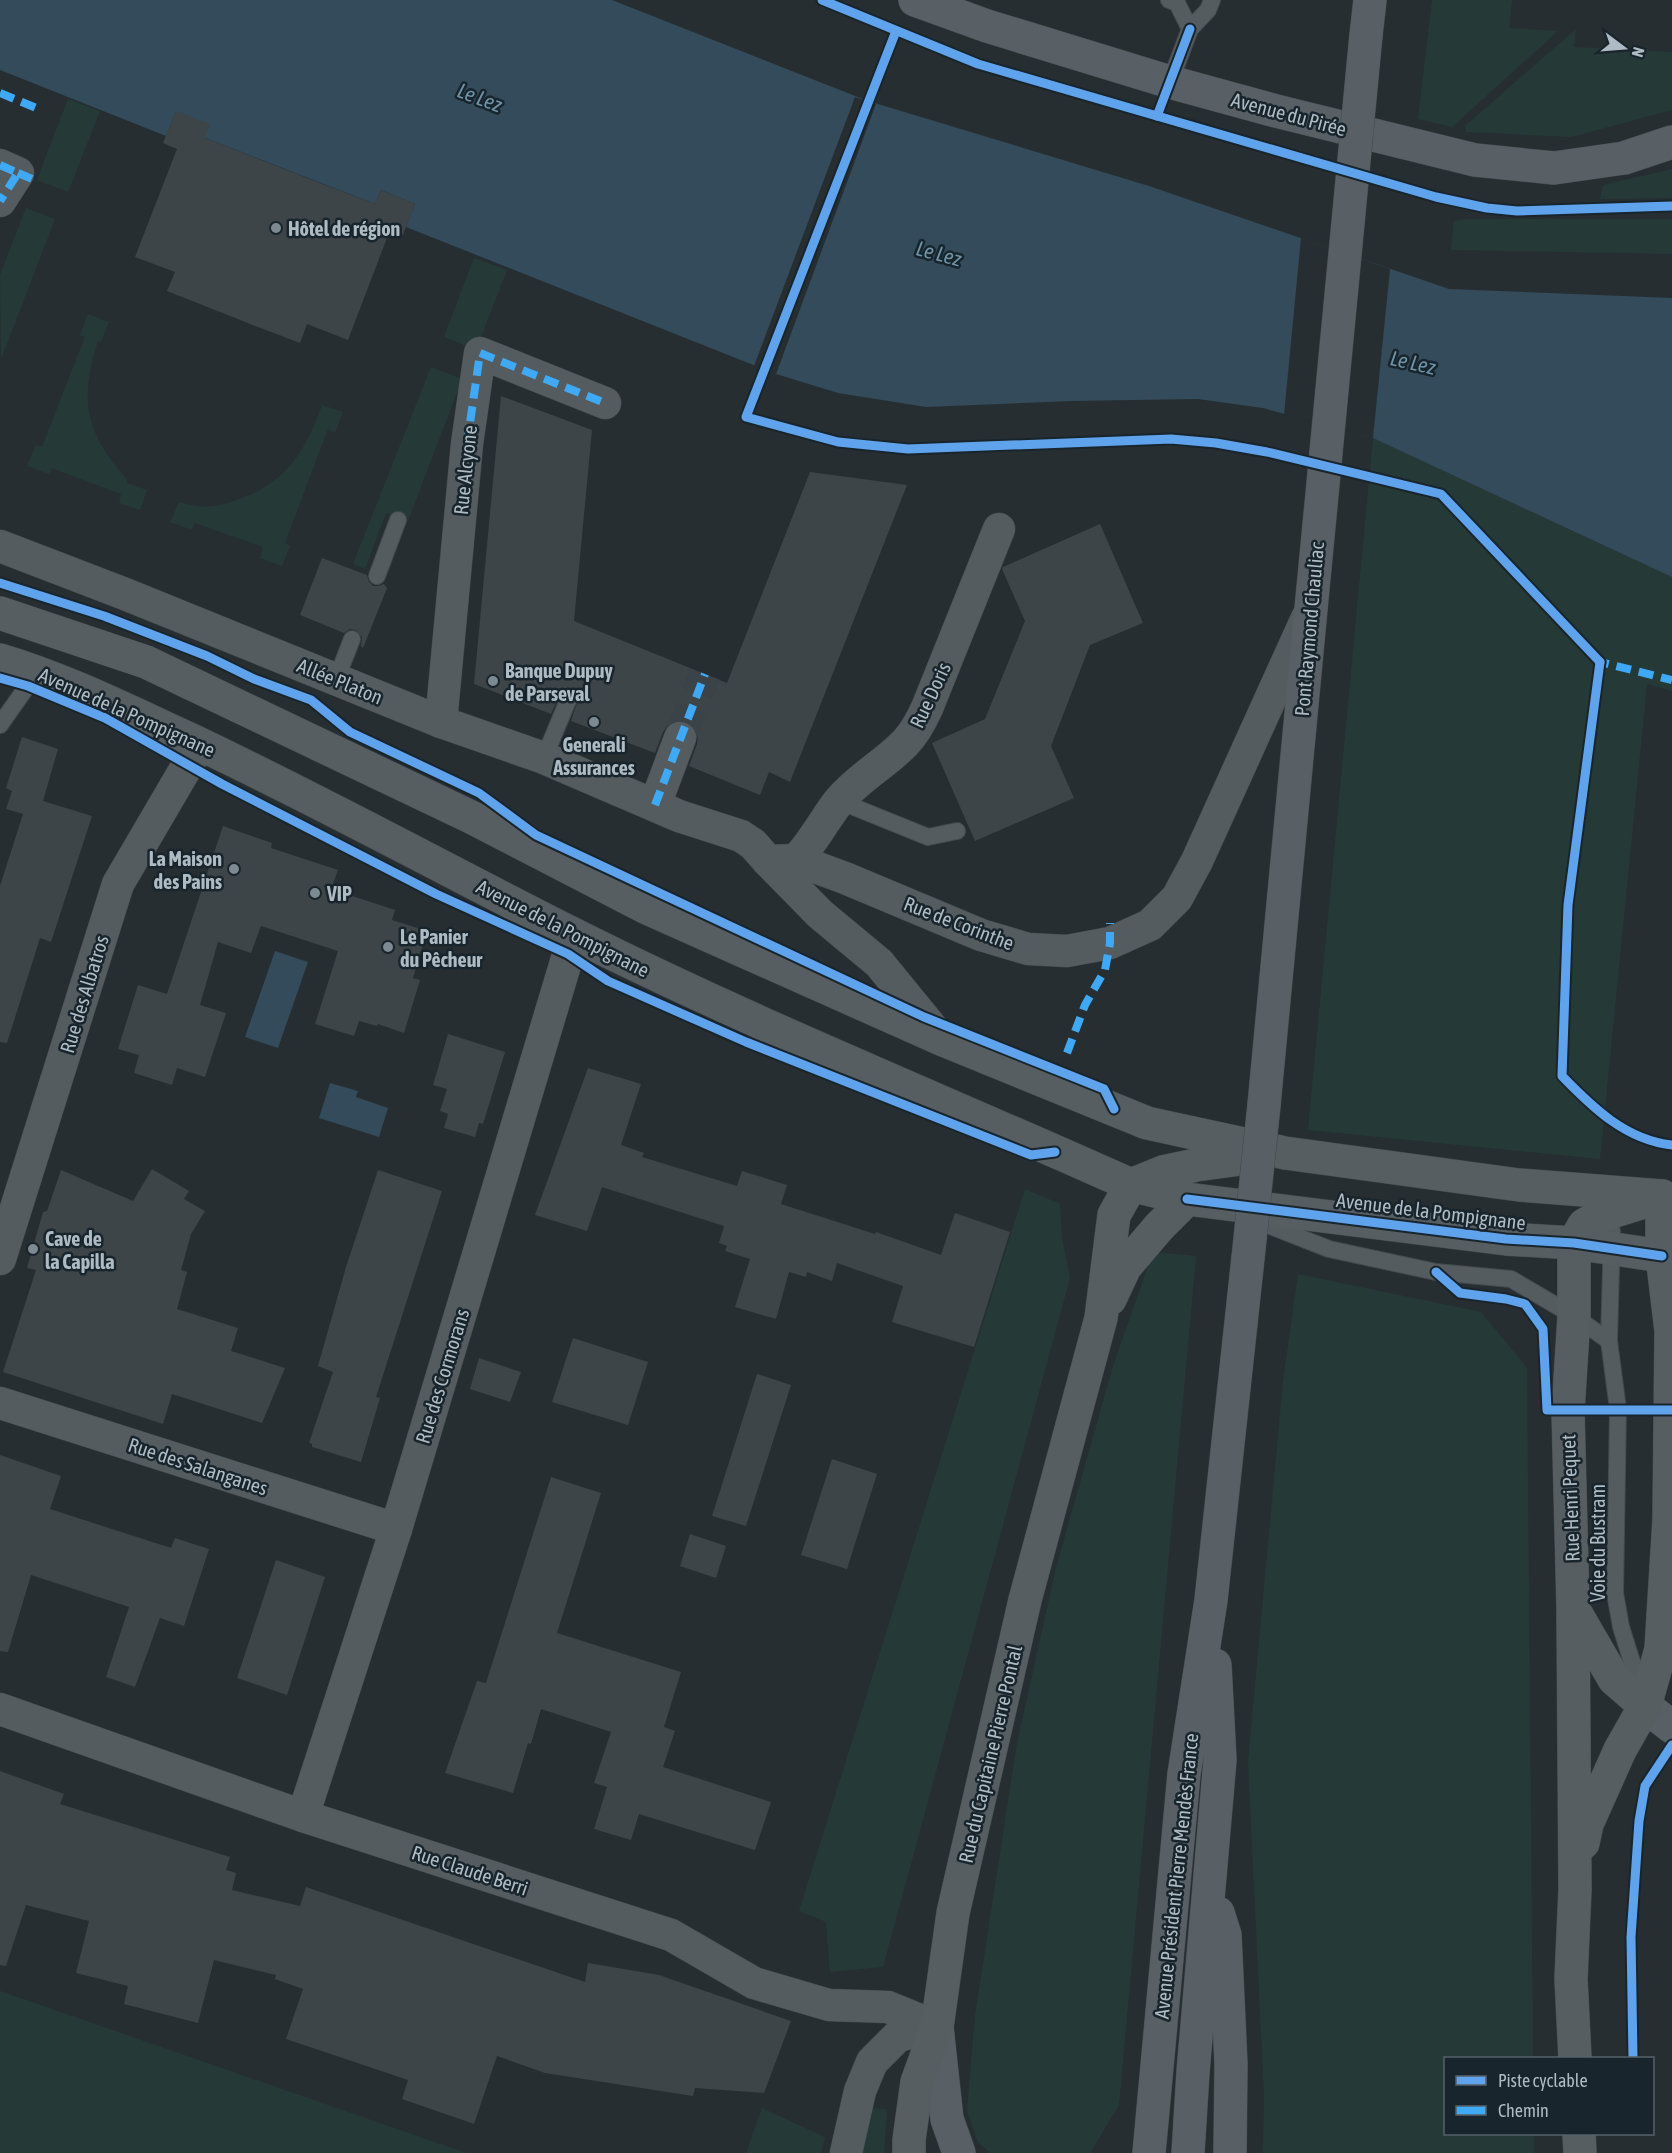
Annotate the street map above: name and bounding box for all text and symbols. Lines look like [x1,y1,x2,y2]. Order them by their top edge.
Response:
north arrow [1594,18,1654,78]
text: N [1628,45,1648,59]
water label: Le Lez [454,78,506,117]
street label: Avenue du Pirée [1229,88,1349,140]
place label: Hôtel de région [288,217,400,240]
marker: Hôtel de région [269,221,283,235]
water label: Le Lez [914,235,965,271]
water label: Le Lez [1388,345,1438,379]
street label: Rue Alcyone [449,424,481,516]
street label: Pont Raymond Chauliac [1290,540,1328,717]
street label: Allée Platon [294,653,386,709]
place label: Banque Dupuy de Parseval [505,659,613,705]
street label: Rue Doris [905,659,955,731]
street label: Avenue de la Pompignane [35,663,219,761]
marker: Banque Dupuy de Parseval [486,674,500,688]
marker: Generali Assurances [587,715,601,729]
place label: Generali Assurances [552,733,635,779]
place label: La Maison des Pains [149,847,222,893]
marker: La Maison des Pains [227,862,241,876]
street label: Avenue de la Pompignane [473,874,653,982]
place label: VIP [326,882,352,905]
marker: VIP [308,886,322,900]
street label: Rue de Corinthe [901,891,1017,955]
place label: Le Panier du Pêcheur [400,925,483,971]
street label: Rue des Albatros [55,932,113,1056]
marker: Le Panier du Pêcheur [381,940,395,954]
street label: Avenue de la Pompignane [1335,1188,1527,1234]
place label: Cave de la Capilla [45,1227,115,1273]
marker: Cave de la Capilla [26,1242,40,1256]
street label: Rue des Cormorans [411,1306,473,1446]
street label: Rue des Salanganes [125,1433,271,1499]
street label: Rue Henri Pequet [1556,1434,1584,1562]
street label: Voie du Bustram [1586,1484,1609,1602]
street label: Rue du Capitaine Pierre Pontal [954,1642,1026,1865]
street label: Avenue Président Pierre Mendès France [1150,1732,1202,2020]
street label: Rue Claude Berri [409,1840,531,1900]
legend [1444,2057,1654,2135]
text: Piste cyclable [1498,2070,1588,2091]
text: Chemin [1498,2100,1549,2121]

